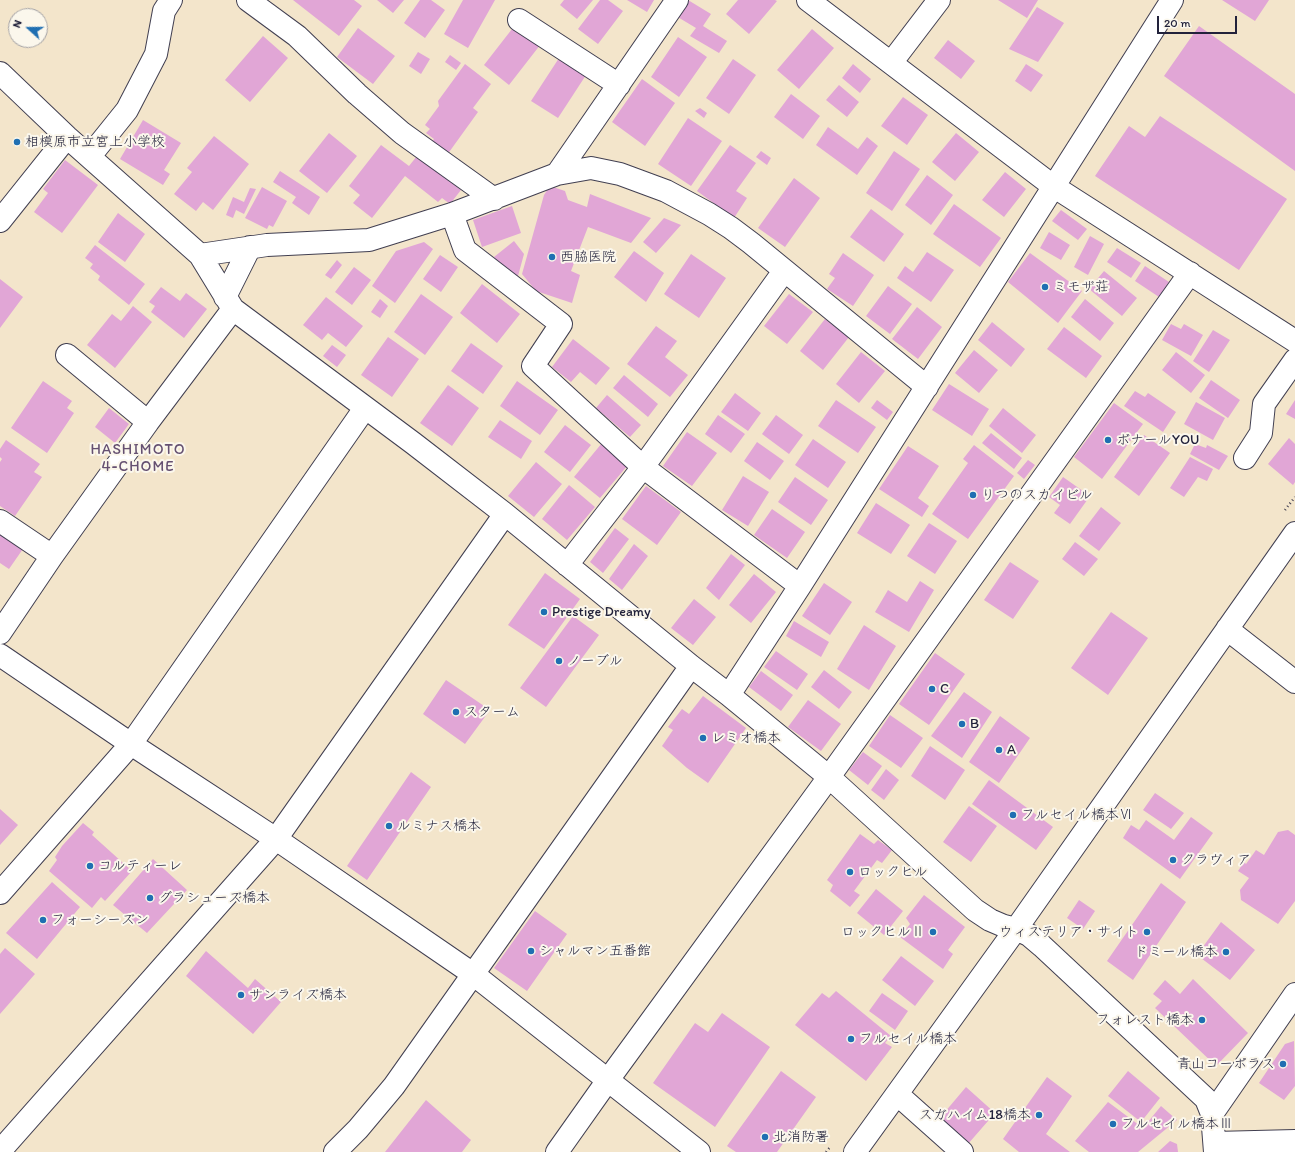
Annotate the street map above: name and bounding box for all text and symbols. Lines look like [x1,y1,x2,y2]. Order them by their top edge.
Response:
north arrow [8,8,48,48]
scale bar [1159,8,1239,34]
text: 20 m [1164,16,1191,30]
text: N [10,18,25,30]
place label: 相模原市立宮上小学校 [25,134,165,150]
marker: 相模原市立宮上小学校 [12,137,22,147]
place label: 西脇医院 [560,249,616,265]
marker: 西脇医院 [547,252,557,262]
place label: ミモザ荘 [1053,279,1109,295]
marker: ミモザ荘 [1040,282,1050,292]
place label: ボナールYOU [1116,432,1199,448]
marker: ボナールYOU [1103,435,1113,445]
district label: HASHIMOTO 4-CHOME [91,441,185,476]
place label: りつのスカイビル [981,487,1093,503]
marker: りつのスカイビル [968,490,978,500]
place label: Prestige Dreamy [552,604,651,620]
marker: Prestige Dreamy [539,607,549,617]
place label: ノーブル [567,653,623,669]
marker: ノーブル [554,656,564,666]
place label: C [940,681,949,697]
marker: C [927,684,937,694]
place label: スターム [464,704,520,720]
marker: スターム [451,707,461,717]
place label: B [970,716,979,732]
marker: B [957,719,967,729]
place label: レミオ橋本 [711,730,781,746]
marker: レミオ橋本 [698,733,708,743]
place label: A [1007,742,1016,758]
marker: A [994,745,1004,755]
place label: フルセイル橋本Ⅵ [1021,807,1133,823]
marker: フルセイル橋本Ⅵ [1008,810,1018,820]
place label: ルミナス橋本 [397,818,481,834]
marker: ルミナス橋本 [384,821,394,831]
place label: クラヴィア [1181,852,1251,868]
marker: クラヴィア [1168,855,1178,865]
place label: コルティーレ [98,858,182,874]
marker: コルティーレ [85,861,95,871]
place label: ロックヒル [858,864,928,880]
marker: ロックヒル [845,867,855,877]
place label: グラシューズ橋本 [158,890,270,906]
marker: グラシューズ橋本 [145,893,155,903]
place label: フォーシーズン [51,912,149,928]
marker: フォーシーズン [38,915,48,925]
place label: ロックヒルⅡ [841,924,925,940]
place label: ウィステリア・サイト [999,924,1139,940]
marker: ロックヒルⅡ [928,927,938,937]
marker: ウィステリア・サイト [1142,927,1152,937]
place label: シャルマン五番館 [539,943,651,959]
place label: ドミール橋本 [1134,944,1218,960]
marker: シャルマン五番館 [526,946,536,956]
marker: ドミール橋本 [1221,947,1231,957]
place label: サンライズ橋本 [249,987,347,1003]
marker: サンライズ橋本 [236,990,246,1000]
place label: フォレスト橋本 [1096,1012,1194,1028]
marker: フォレスト橋本 [1197,1015,1207,1025]
place label: フルセイル橋本 [859,1031,957,1047]
marker: フルセイル橋本 [846,1034,856,1044]
place label: 青山コーポラス [1177,1056,1275,1072]
marker: 青山コーポラス [1278,1059,1288,1069]
place label: スガハイム18橋本 [919,1107,1031,1123]
marker: スガハイム18橋本 [1034,1110,1044,1120]
place label: フルセイル橋本Ⅲ [1121,1116,1233,1132]
marker: フルセイル橋本Ⅲ [1108,1119,1118,1129]
place label: 北消防署 [773,1129,829,1145]
marker: 北消防署 [760,1132,770,1142]

